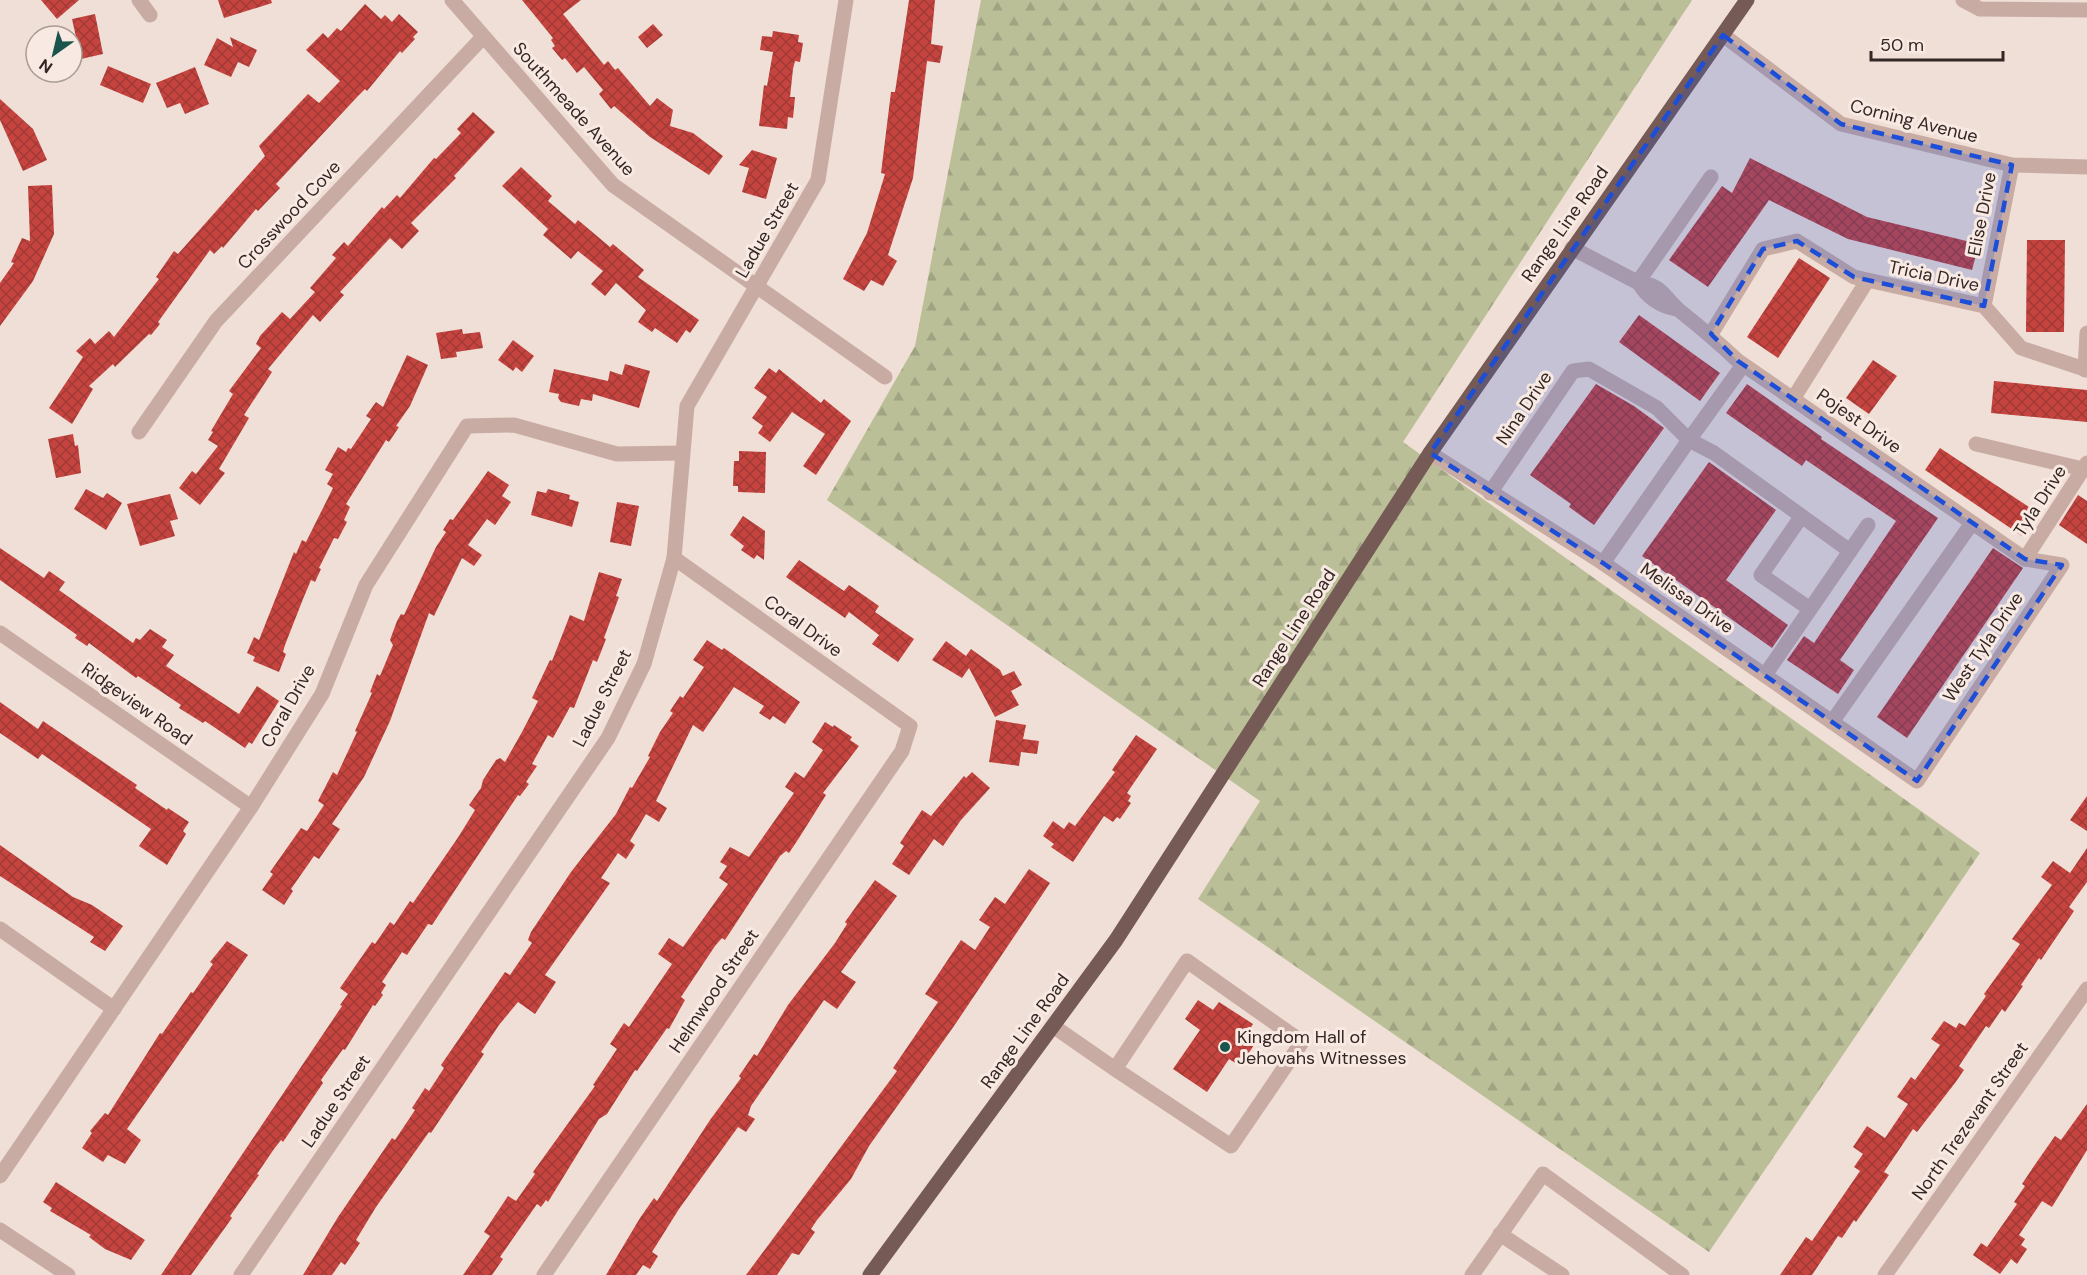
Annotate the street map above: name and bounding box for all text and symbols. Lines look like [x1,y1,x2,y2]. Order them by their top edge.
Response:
north arrow [24,24,84,84]
scale bar [1871,24,2003,62]
text: 50 m [1880,33,1924,57]
street label: Southmeade Avenue [507,37,641,181]
text: N [35,54,57,78]
street label: Corning Avenue [1847,93,1981,149]
street label: Crosswood Cove [232,155,346,275]
street label: Range Line Road [1516,161,1614,287]
street label: Elise Drive [1962,170,2002,258]
street label: Ladue Street [730,178,804,282]
street label: Tricia Drive [1887,255,1981,297]
street label: Nina Drive [1490,366,1558,450]
street label: Pojest Drive [1812,383,1906,459]
street label: Tyla Drive [2008,461,2072,541]
street label: Melissa Drive [1635,557,1739,639]
street label: Range Line Road [1247,564,1341,692]
street label: West Tyla Drive [1937,587,2029,707]
street label: Coral Drive [759,589,847,663]
street label: Ladue Street [567,645,637,751]
street label: Ridgeview Road [77,657,197,751]
street label: Coral Drive [255,660,321,752]
street label: Helmwood Street [664,924,764,1058]
street label: Range Line Road [975,969,1075,1093]
place label: Kingdom Hall of Jehovahs Witnesses [1237,1025,1407,1070]
street label: North Trezevant Street [1906,1037,2034,1205]
marker: Kingdom Hall of Jehovahs Witnesses [1218,1040,1232,1054]
street label: Ladue Street [296,1050,376,1152]

